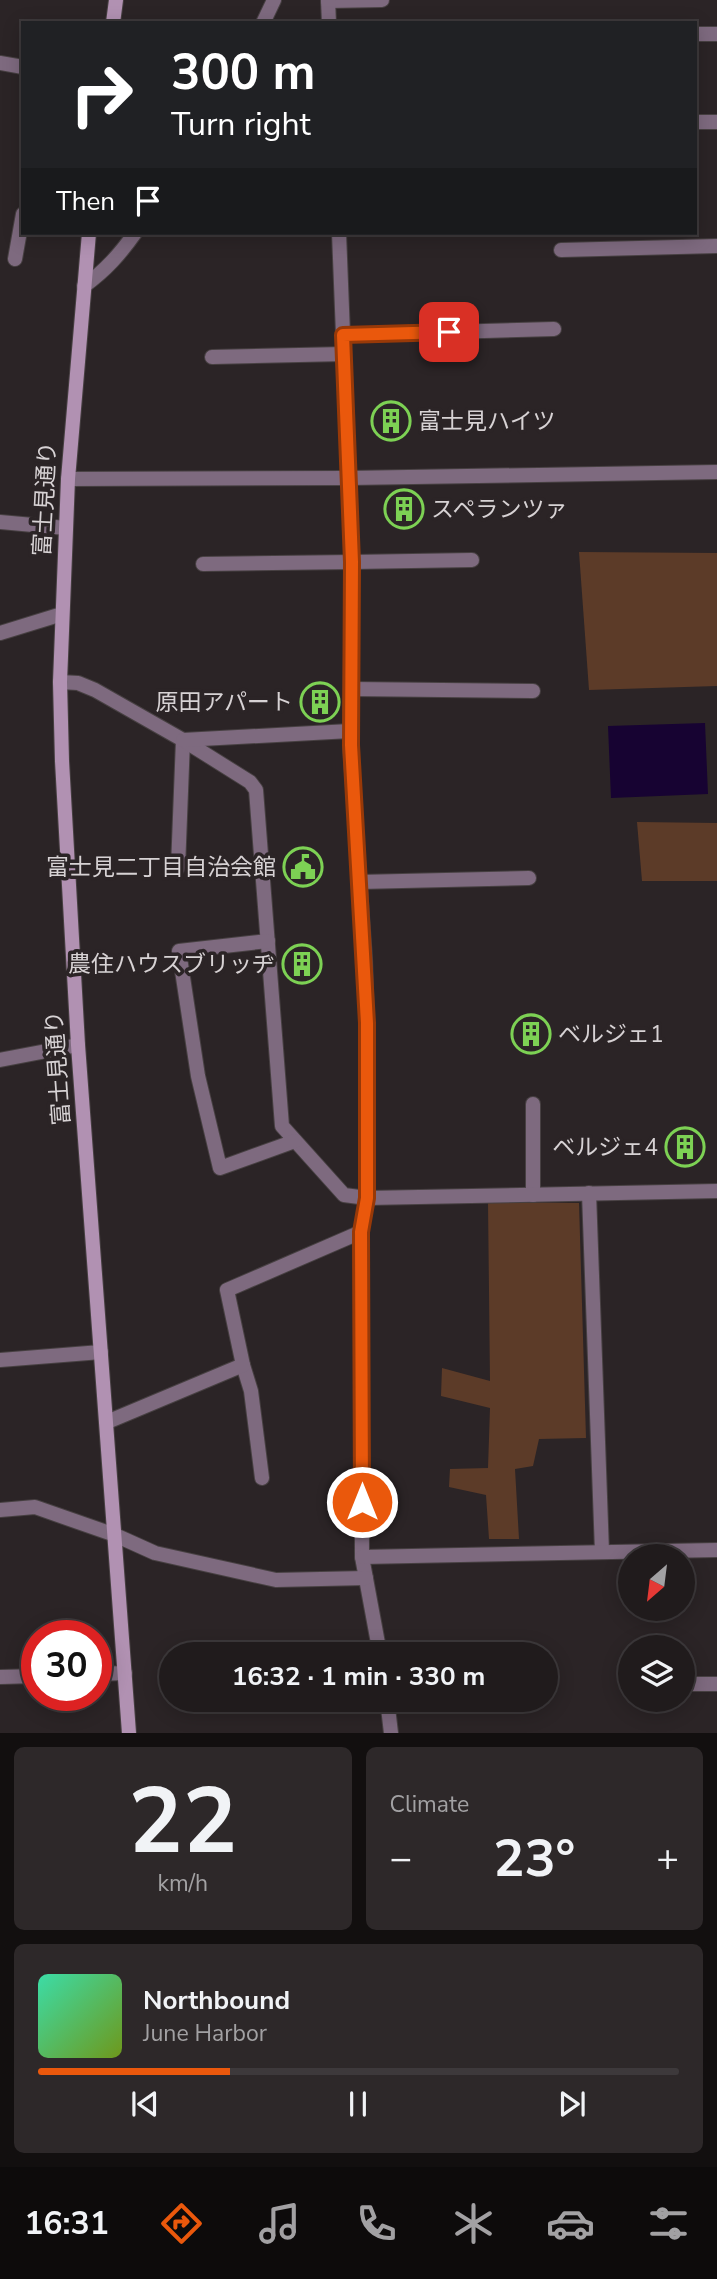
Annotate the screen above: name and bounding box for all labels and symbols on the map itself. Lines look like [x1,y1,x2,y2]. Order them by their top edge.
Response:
pin [419,302,479,362]
building icon: 富士見ハイツ [370,400,412,442]
place label: 富士見ハイツ [418,406,556,437]
street label: 富士見通り [27,441,63,557]
building icon: スペランツァ [383,488,425,530]
place label: スペランツァ [431,494,567,525]
building icon: 原田アパート [299,681,341,723]
place label: 原田アパート [155,687,293,718]
public building icon: 富士見二丁目自治会館 [282,846,324,888]
place label: 富士見二丁目自治会館 [46,852,276,883]
building icon: 農住ハウスブリッヂ [281,943,323,985]
place label: 農住ハウスブリッヂ [68,949,275,980]
street label: 富士見通り [39,1010,77,1126]
building icon: ベルジェ1 [510,1013,552,1055]
place label: ベルジェ1 [558,1019,664,1050]
building icon: ベルジェ4 [664,1126,706,1168]
place label: ベルジェ4 [552,1132,658,1163]
position arrow [325,1465,399,1539]
north arrow [618,1544,695,1620]
speed limit sign: 30 [21,1620,112,1711]

